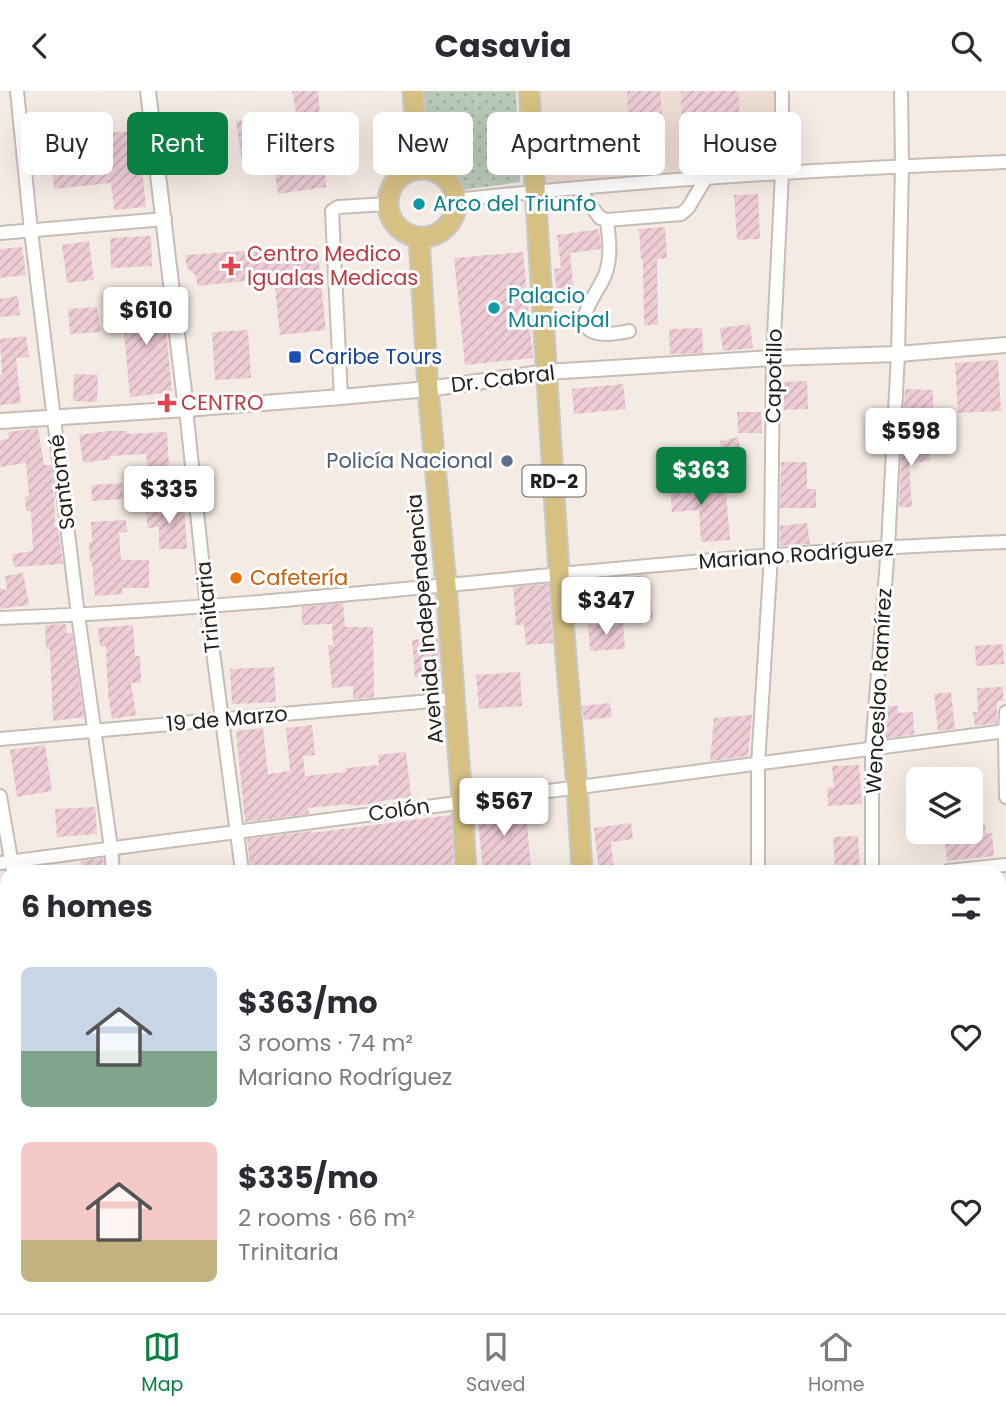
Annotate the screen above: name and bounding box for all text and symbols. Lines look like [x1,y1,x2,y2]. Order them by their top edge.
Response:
text: Casavia [435,23,571,68]
icon: back [21,27,59,65]
icon: search [947,27,985,65]
chip: Buy [21,112,113,175]
chip: Rent [127,112,228,175]
chip: Filters [242,112,359,175]
chip: New [373,112,473,175]
chip: Apartment [487,112,665,175]
chip: House [679,112,801,175]
place label: Arco del Triunfo [433,189,596,218]
marker: Arco del Triunfo [411,196,427,212]
place label: Centro Medico Igualas Medicas [247,239,418,292]
marker: Centro Medico Igualas Medicas [221,256,241,276]
place label: Palacio Municipal [508,281,610,334]
pin: $610 [105,287,187,347]
text: $610 [119,294,173,326]
marker: Palacio Municipal [486,300,502,316]
street label: Capotillo [758,328,789,424]
place label: Caribe Tours [309,342,442,371]
marker: Caribe Tours [287,349,303,365]
street label: Dr. Cabral [449,358,557,399]
place label: CENTRO [181,388,263,417]
marker: CENTRO [159,395,175,411]
pin: $598 [870,409,952,468]
text: $598 [881,415,941,447]
street label: Santomé [41,433,82,531]
place label: Policía Nacional [326,446,493,475]
pin: $363 [660,447,742,507]
marker: Policía Nacional [499,453,515,469]
text: $363 [672,454,730,486]
road number: RD-2 [522,465,586,497]
pin: $335 [128,467,210,526]
text: $335 [140,473,198,505]
street label: Avenida Independencia [399,493,450,745]
street label: Mariano Rodríguez [697,533,895,576]
street label: Trinitaria [188,560,227,654]
place label: Cafetería [250,563,348,592]
marker: Cafetería [228,570,244,586]
pin: $347 [565,577,647,637]
text: $347 [578,584,634,616]
street label: Wenceslao Ramírez [859,587,898,795]
street label: 19 de Marzo [165,699,289,738]
map controls [906,767,983,844]
button: layers [906,767,983,844]
pin: $567 [463,779,545,838]
text: $567 [475,785,533,817]
street label: Colón [366,791,431,828]
text: 6 homes [21,885,153,928]
icon: filters [947,888,985,926]
text: $363/mo [238,981,378,1024]
icon: home [77,995,161,1079]
icon: heart [947,1018,985,1056]
text: 3 rooms · 74 m² [238,1027,413,1059]
text: Mariano Rodríguez [238,1061,452,1093]
text: $335/mo [238,1156,378,1199]
icon: home [77,1170,161,1254]
icon: heart [947,1193,985,1231]
text: 2 rooms · 66 m² [238,1202,415,1234]
text: Trinitaria [238,1236,339,1268]
tab: Map [141,1328,183,1399]
tab: Saved [466,1328,525,1399]
tab: Home [808,1328,865,1399]

